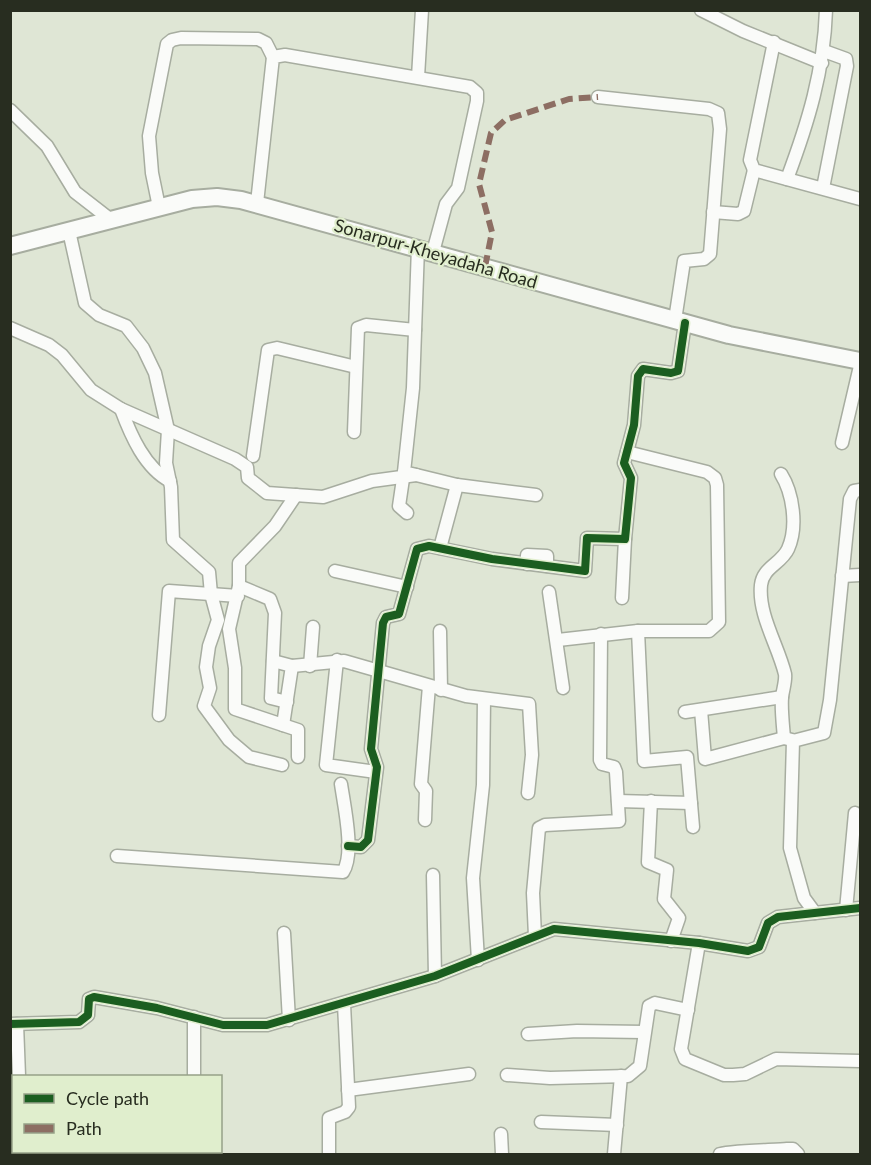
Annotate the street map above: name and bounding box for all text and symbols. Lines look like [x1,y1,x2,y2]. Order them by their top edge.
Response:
street label: Sonarpur-Kheyadaha Road [332,213,540,293]
legend [12,1075,222,1153]
text: Cycle path [66,1087,149,1109]
text: Path [66,1117,102,1139]

